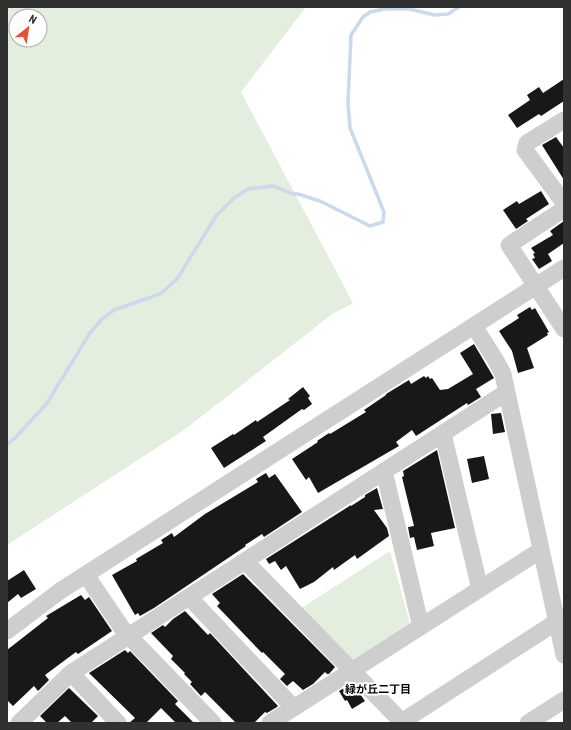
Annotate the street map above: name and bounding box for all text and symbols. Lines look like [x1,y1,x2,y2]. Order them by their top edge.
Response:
north arrow [8,8,48,48]
text: N [27,12,39,27]
district label: 緑が丘二丁目 [345,683,411,696]

